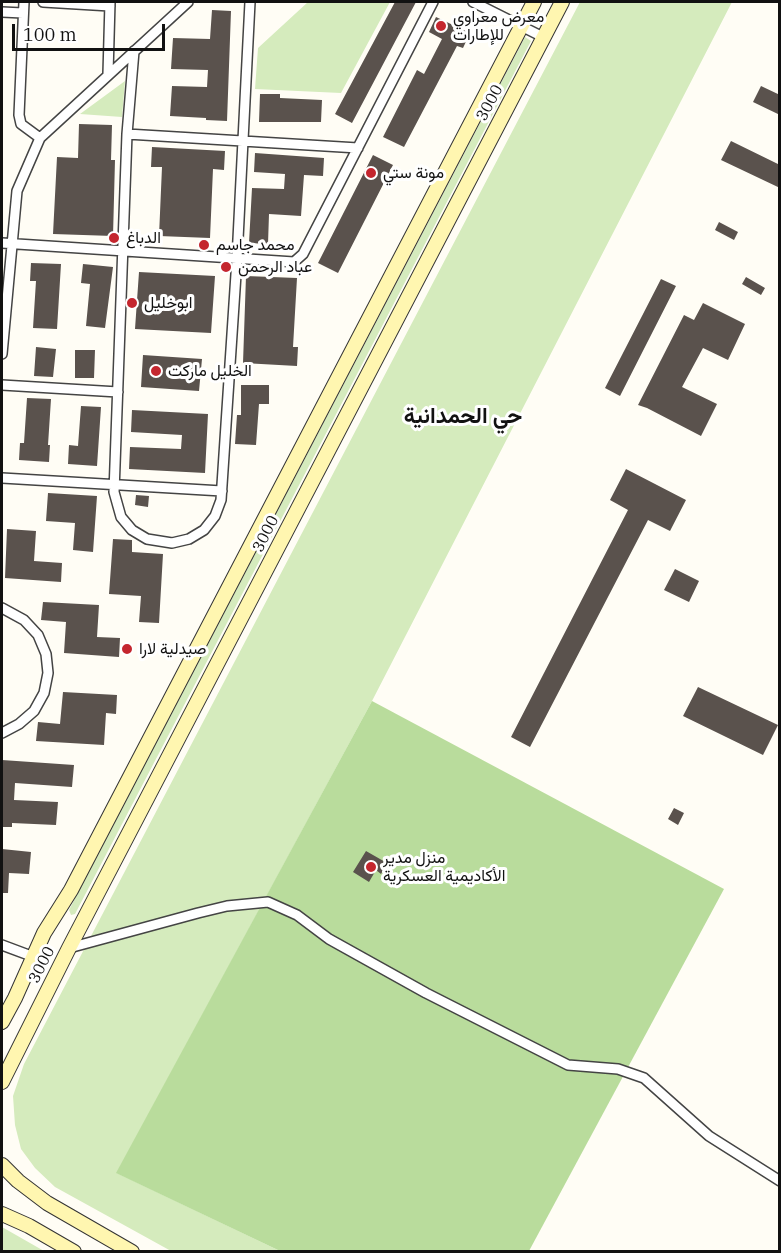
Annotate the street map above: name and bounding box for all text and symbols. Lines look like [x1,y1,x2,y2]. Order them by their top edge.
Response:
place label: معرض معراوي للإطارات [453,7,544,45]
scale bar [15,12,168,50]
marker: معرض معراوي للإطارات [434,19,448,33]
text: 100 m [23,23,77,46]
street label: 3000 [473,82,507,124]
place label: مونة ستي [383,163,444,183]
marker: مونة ستي [364,166,378,180]
place label: الدباغ [126,228,161,248]
marker: الدباغ [107,231,121,245]
place label: محمد جاسم [216,235,294,255]
marker: محمد جاسم [197,238,211,252]
place label: عباد الرحمن [238,257,312,277]
marker: عباد الرحمن [219,260,233,274]
place label: ابوخليل [144,293,192,313]
marker: ابوخليل [125,296,139,310]
place label: الخليل ماركت [168,361,252,381]
marker: الخليل ماركت [149,364,163,378]
district label: حي الحمدانية [404,404,522,430]
street label: 3000 [249,513,283,555]
place label: صيدلية لارا [139,639,206,659]
marker: صيدلية لارا [120,642,134,656]
place label: منزل مدير الأكاديمية العسكرية [383,848,505,886]
marker: منزل مدير الأكاديمية العسكرية [364,860,378,874]
street label: 3000 [25,944,59,986]

